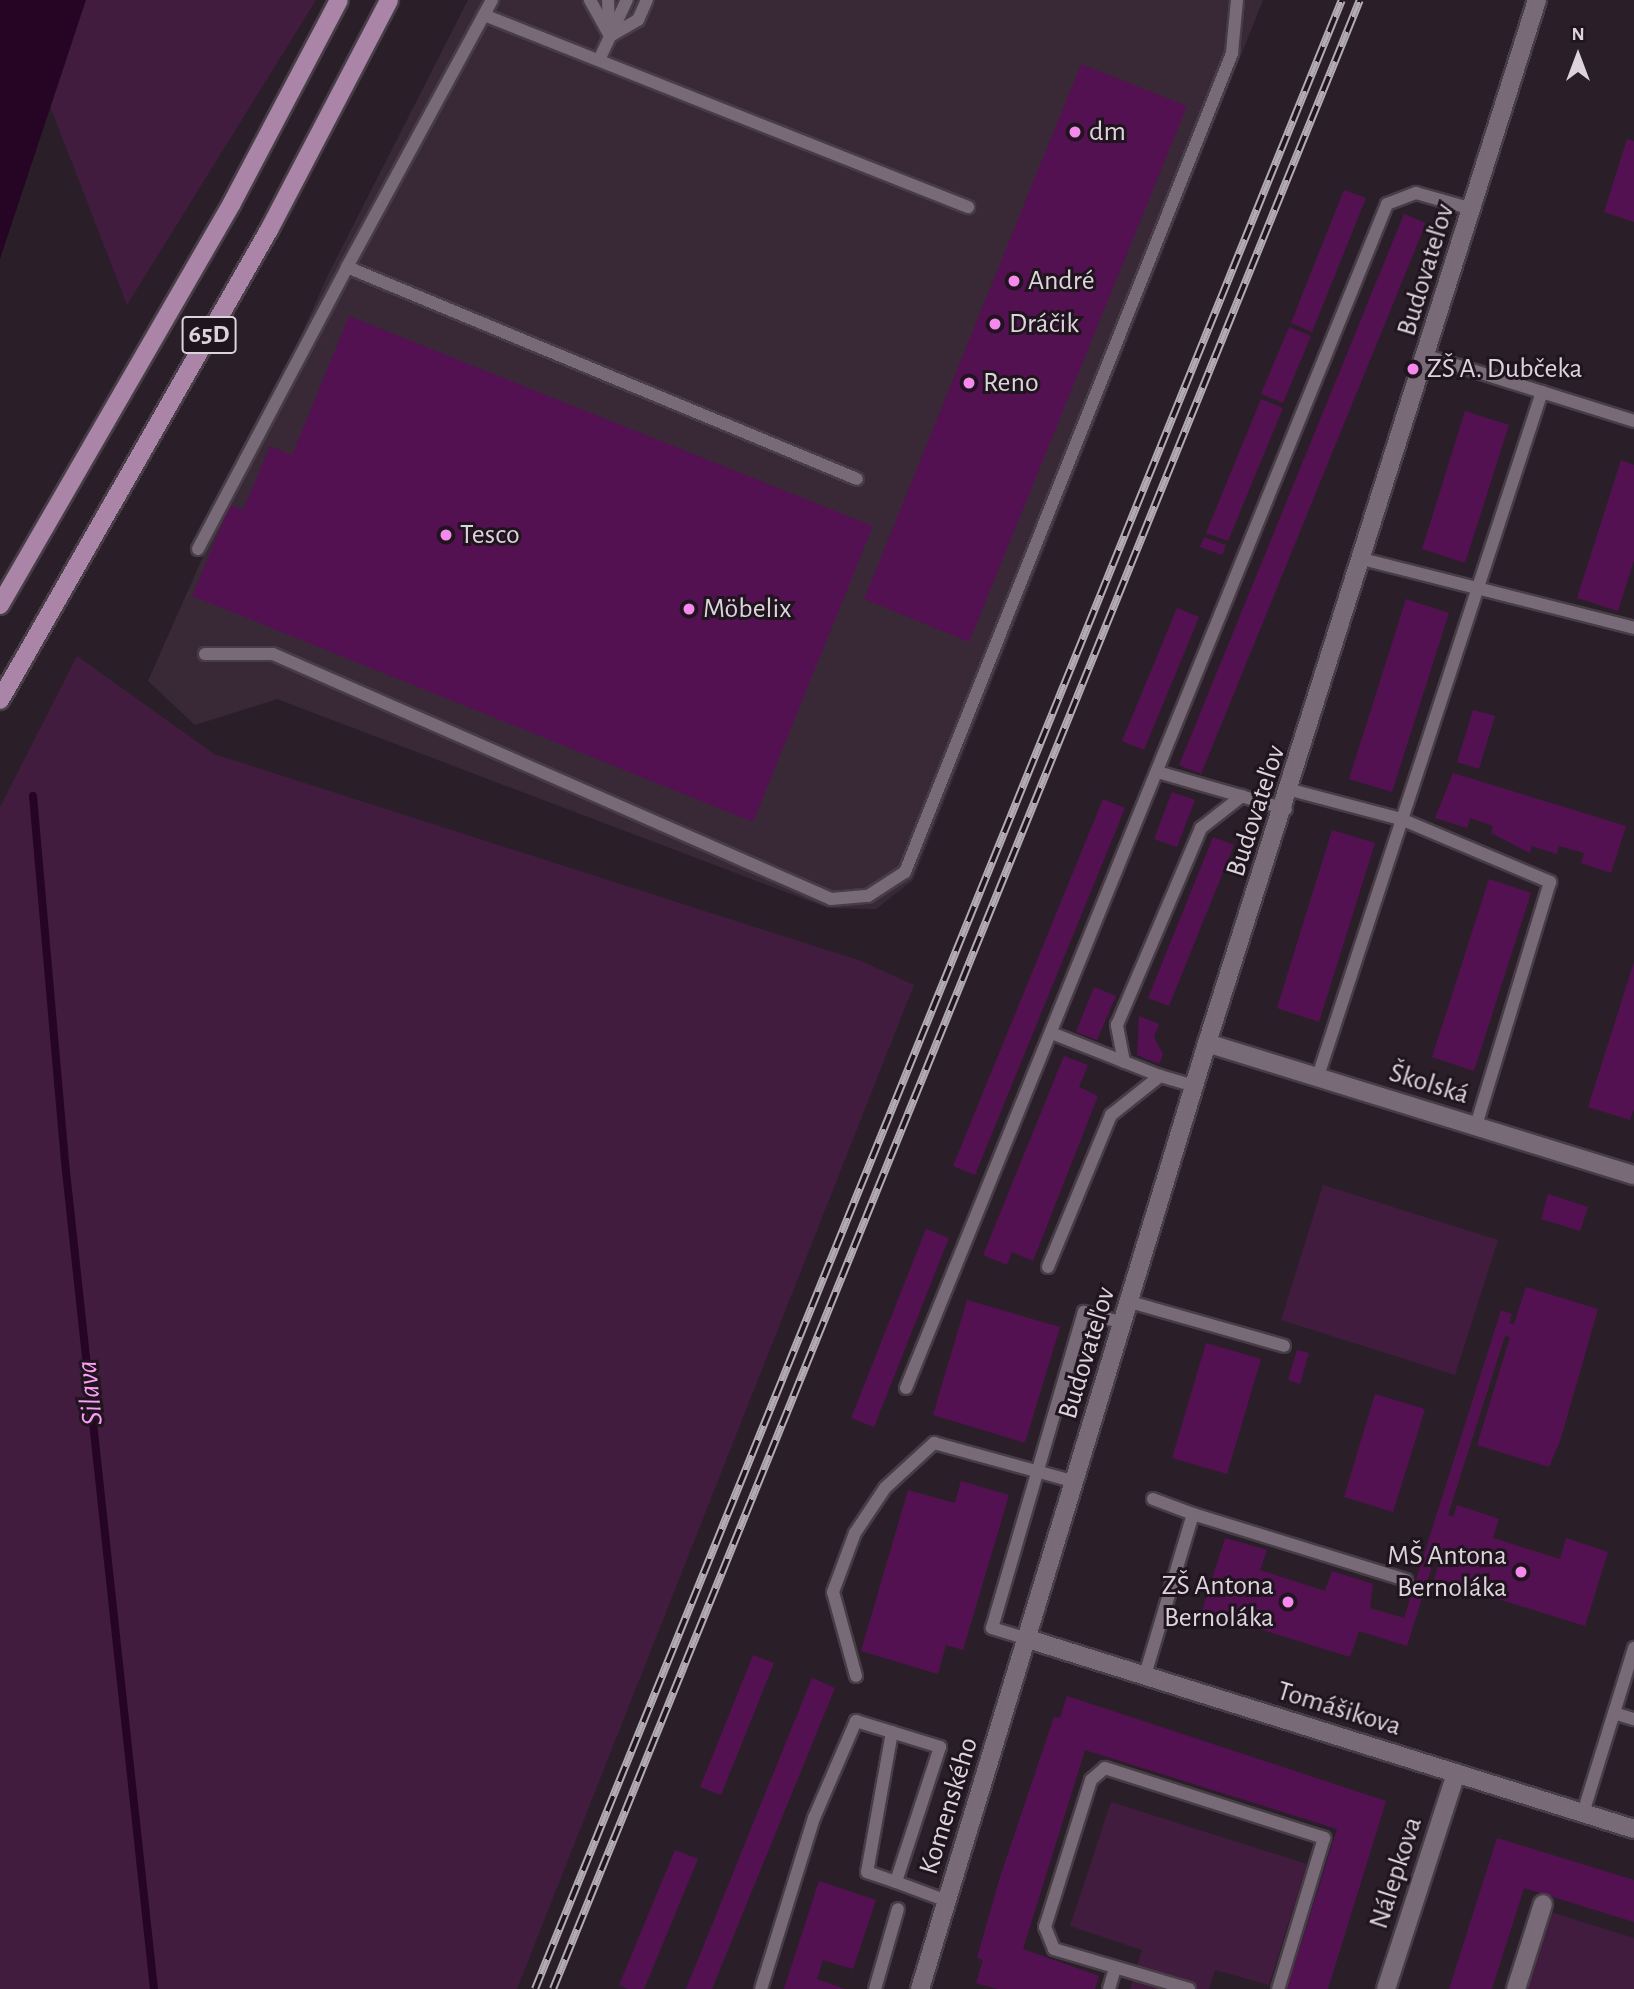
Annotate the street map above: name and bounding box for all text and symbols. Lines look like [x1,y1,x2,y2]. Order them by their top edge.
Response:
north arrow [1543,21,1613,91]
text: N [1571,25,1585,44]
place label: dm [1089,115,1126,149]
marker: dm [1067,124,1083,140]
street label: Budovateľov [1390,200,1462,340]
place label: André [1028,264,1095,298]
marker: André [1006,273,1022,289]
place label: Dráčik [1009,307,1079,341]
road number: 65D [181,312,237,358]
marker: Dráčik [987,316,1003,332]
place label: ZŠ A. Dubčeka [1427,352,1582,386]
marker: ZŠ A. Dubčeka [1405,361,1421,377]
place label: Reno [983,366,1039,400]
marker: Reno [961,375,977,391]
place label: Tesco [460,518,520,552]
marker: Tesco [438,527,454,543]
place label: Möbelix [703,592,791,626]
marker: Möbelix [681,601,697,617]
street label: Budovateľov [1219,741,1293,881]
street label: Školská [1385,1056,1473,1112]
street label: Budovateľov [1051,1283,1123,1423]
water label: Silava [69,1359,111,1427]
place label: MŠ Antona Bernoláka [1387,1539,1507,1605]
marker: MŠ Antona Bernoláka [1513,1564,1529,1580]
place label: ZŠ Antona Bernoláka [1162,1569,1274,1635]
marker: ZŠ Antona Bernoláka [1280,1594,1296,1610]
street label: Tomášikova [1273,1674,1405,1744]
street label: Komenského [912,1733,986,1879]
street label: Nálepkova [1362,1813,1430,1933]

